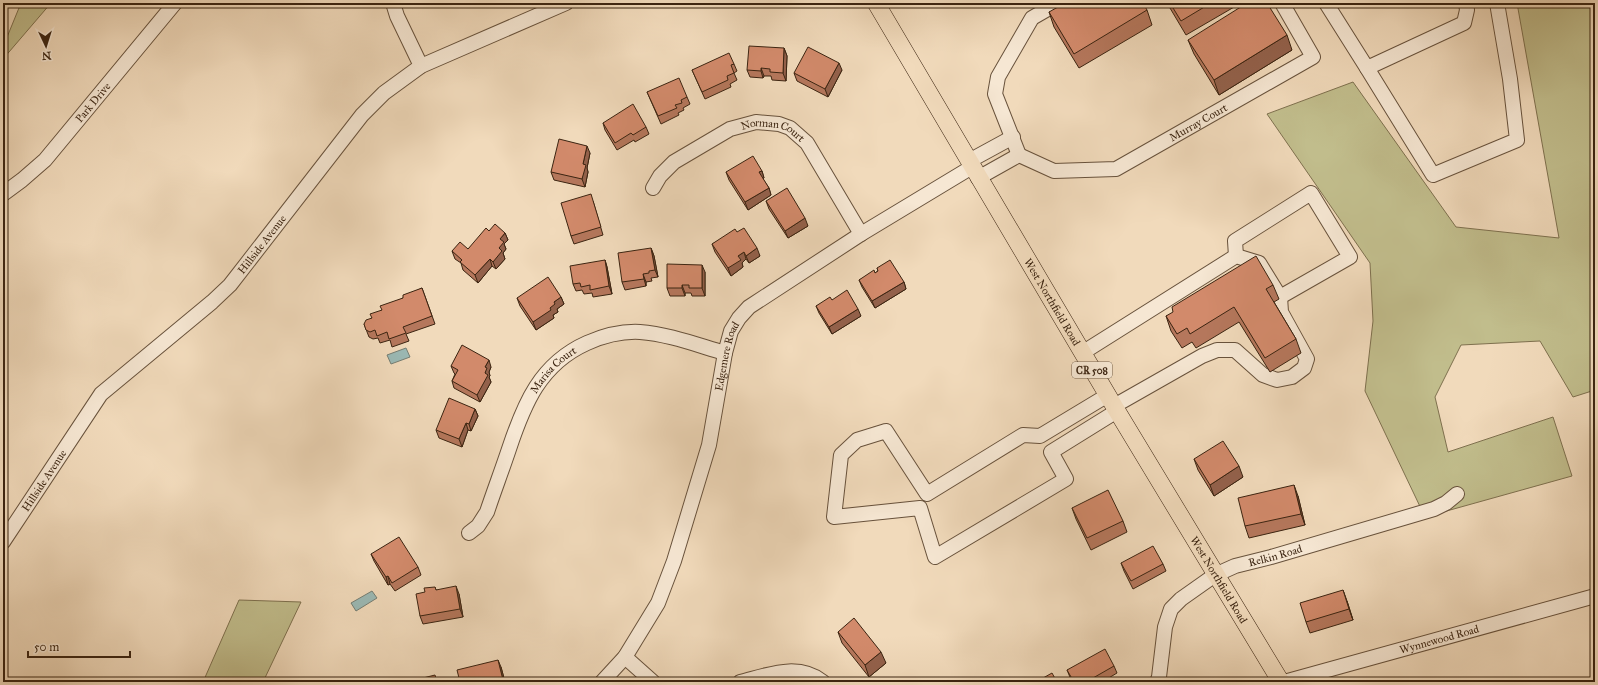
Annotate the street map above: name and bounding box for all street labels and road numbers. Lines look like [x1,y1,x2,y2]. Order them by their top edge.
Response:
street label: Park Drive [73,80,114,125]
street label: Murray Court [1167,101,1230,144]
street label: Norman Court [739,116,807,145]
street label: Hillside Avenue [235,212,289,277]
street label: West Northfield Road [1021,256,1083,348]
street label: Edgemere Road [712,319,743,392]
street label: Marisa Court [528,344,579,396]
road number: CR 508 [1072,362,1112,378]
street label: Hillside Avenue [19,447,70,514]
street label: West Northfield Road [1187,534,1250,626]
street label: Relkin Road [1247,542,1304,569]
street label: Wynnewood Road [1398,622,1481,657]

